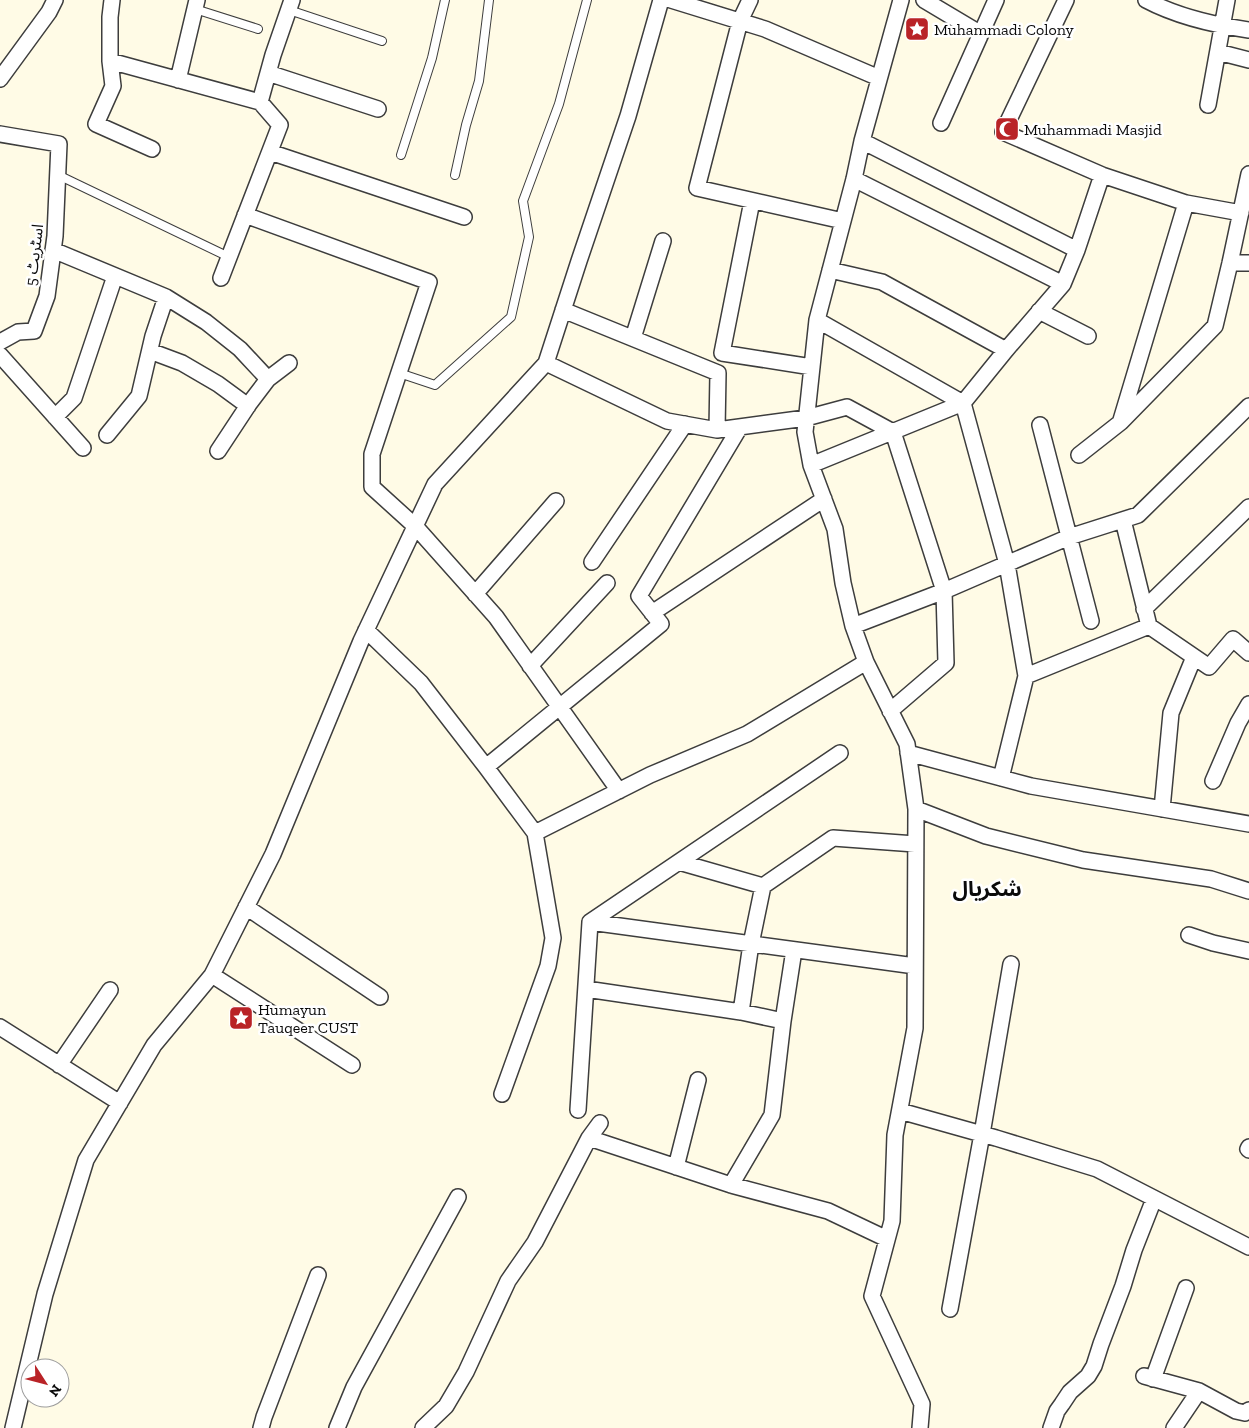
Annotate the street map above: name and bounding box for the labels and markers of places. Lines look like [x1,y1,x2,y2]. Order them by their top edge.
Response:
place icon: Muhammadi Colony [904,16,930,42]
place label: Muhammadi Colony [934,20,1075,39]
mosque icon: Muhammadi Masjid [994,116,1020,142]
place label: Muhammadi Masjid [1024,120,1162,139]
place label: Humayun Tauqeer CUST [258,1000,358,1037]
place icon: Humayun Tauqeer CUST [228,1005,254,1031]

